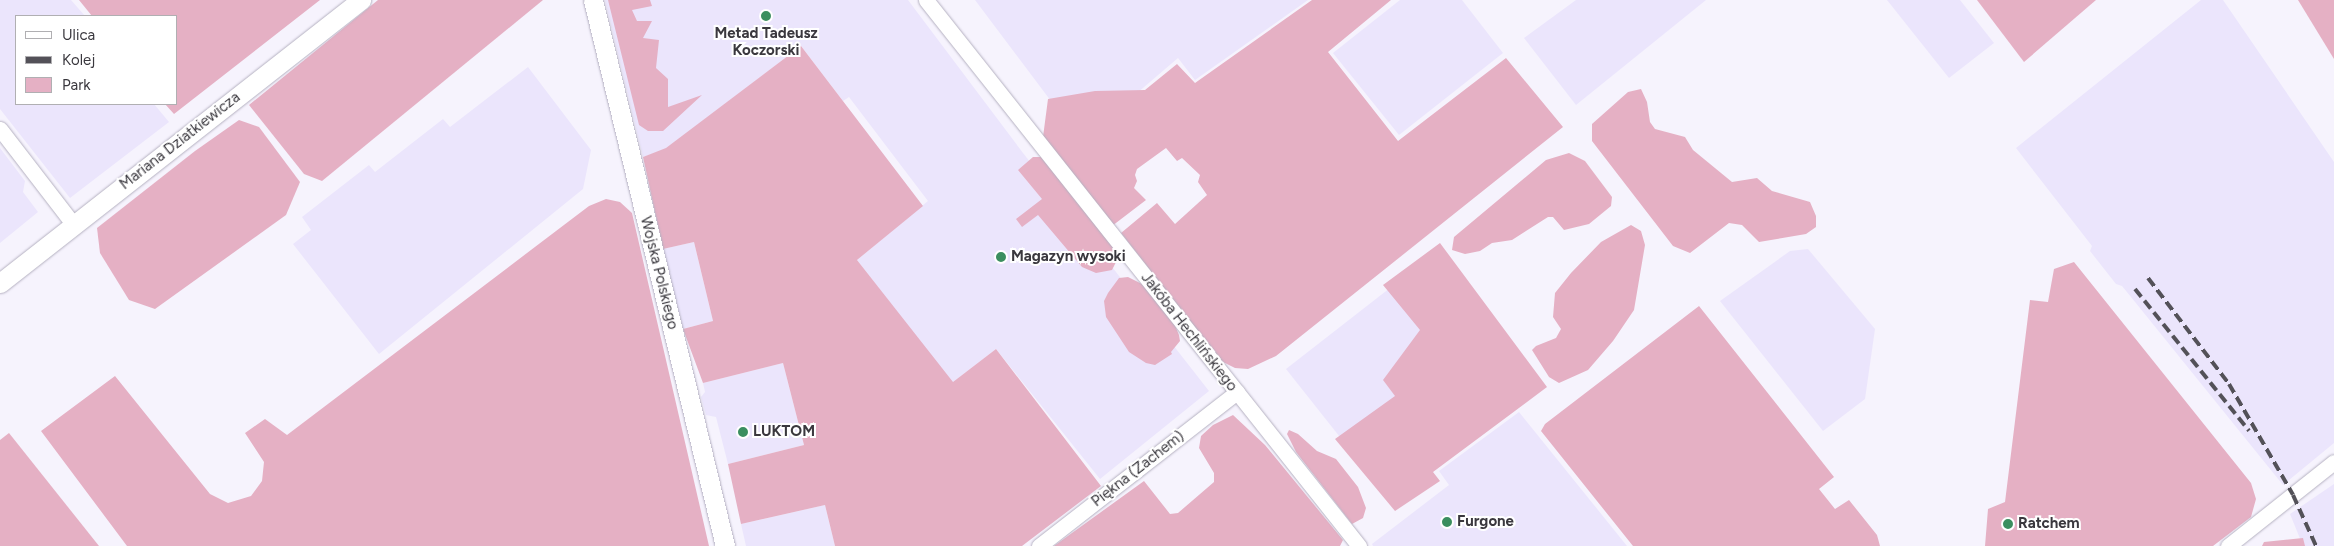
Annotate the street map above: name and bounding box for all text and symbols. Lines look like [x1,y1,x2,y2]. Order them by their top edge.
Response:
marker: Metad Tadeusz Koczorski [760,10,772,22]
legend [15,15,178,105]
place label: Metad Tadeusz Koczorski [714,24,818,59]
text: Ulica [62,26,95,44]
text: Kolej [62,51,95,69]
text: Park [62,76,91,94]
street label: Mariana Dziatkiewicza [116,88,244,194]
street label: Wojska Polskiego [636,215,682,331]
place label: Magazyn wysoki [1011,248,1126,266]
marker: Magazyn wysoki [995,251,1007,263]
street label: Jakóba Hechlińskiego [1137,269,1241,395]
place label: LUKTOM [753,423,815,441]
marker: LUKTOM [737,426,749,438]
street label: Piękna (Zachem) [1088,427,1188,511]
place label: Furgone [1457,513,1514,531]
place label: Ratchem [2018,515,2080,533]
marker: Furgone [1441,516,1453,528]
marker: Ratchem [2002,518,2014,530]

